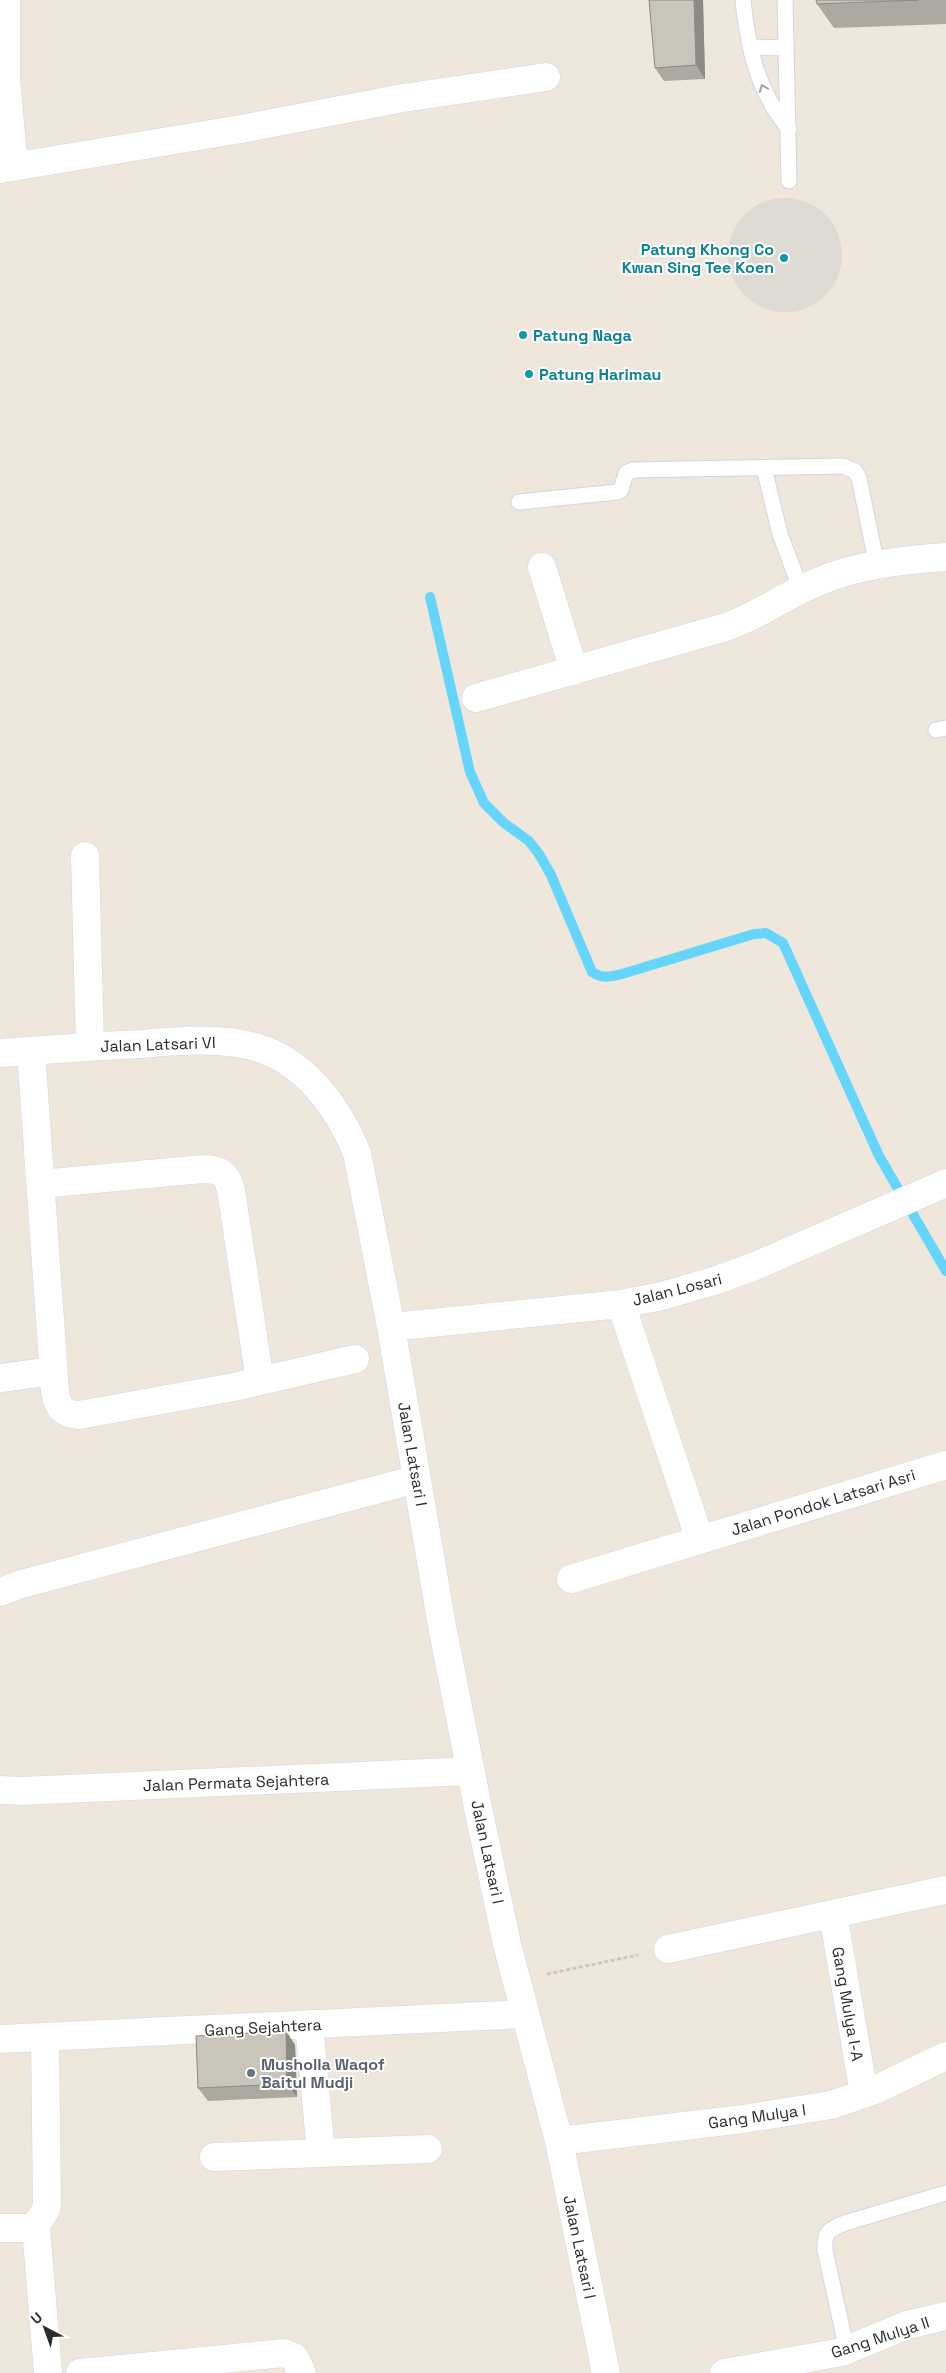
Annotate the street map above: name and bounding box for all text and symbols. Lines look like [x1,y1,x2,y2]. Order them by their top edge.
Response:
one-way arrow [759,84,769,93]
place label: Patung Khong Co Kwan Sing Tee Koen [622,239,774,278]
marker: Patung Khong Co Kwan Sing Tee Koen [778,252,790,264]
place label: Patung Naga [533,325,632,346]
marker: Patung Naga [517,329,529,341]
place label: Patung Harimau [539,364,661,385]
marker: Patung Harimau [523,368,535,380]
street label: Jalan Latsari VI [100,1032,216,1057]
street label: Jalan Losari [630,1268,724,1311]
street label: Jalan Latsari I [393,1400,432,1508]
street label: Jalan Pondok Latsari Asri [728,1464,918,1541]
street label: Jalan Permata Sejahtera [142,1769,330,1796]
street label: Jalan Latsari I [466,1798,509,1906]
street label: Gang Mulya I-A [827,1945,868,2063]
street label: Gang Sejahtera [204,2014,322,2041]
place label: Musholla Waqof Baitul Mudji [261,2054,385,2093]
marker: Musholla Waqof Baitul Mudji [245,2067,257,2079]
street label: Gang Mulya I [707,2099,807,2134]
street label: Jalan Latsari I [558,2193,601,2301]
north arrow [20,2303,70,2353]
text: U [27,2308,46,2328]
street label: Gang Mulya II [828,2312,932,2363]

